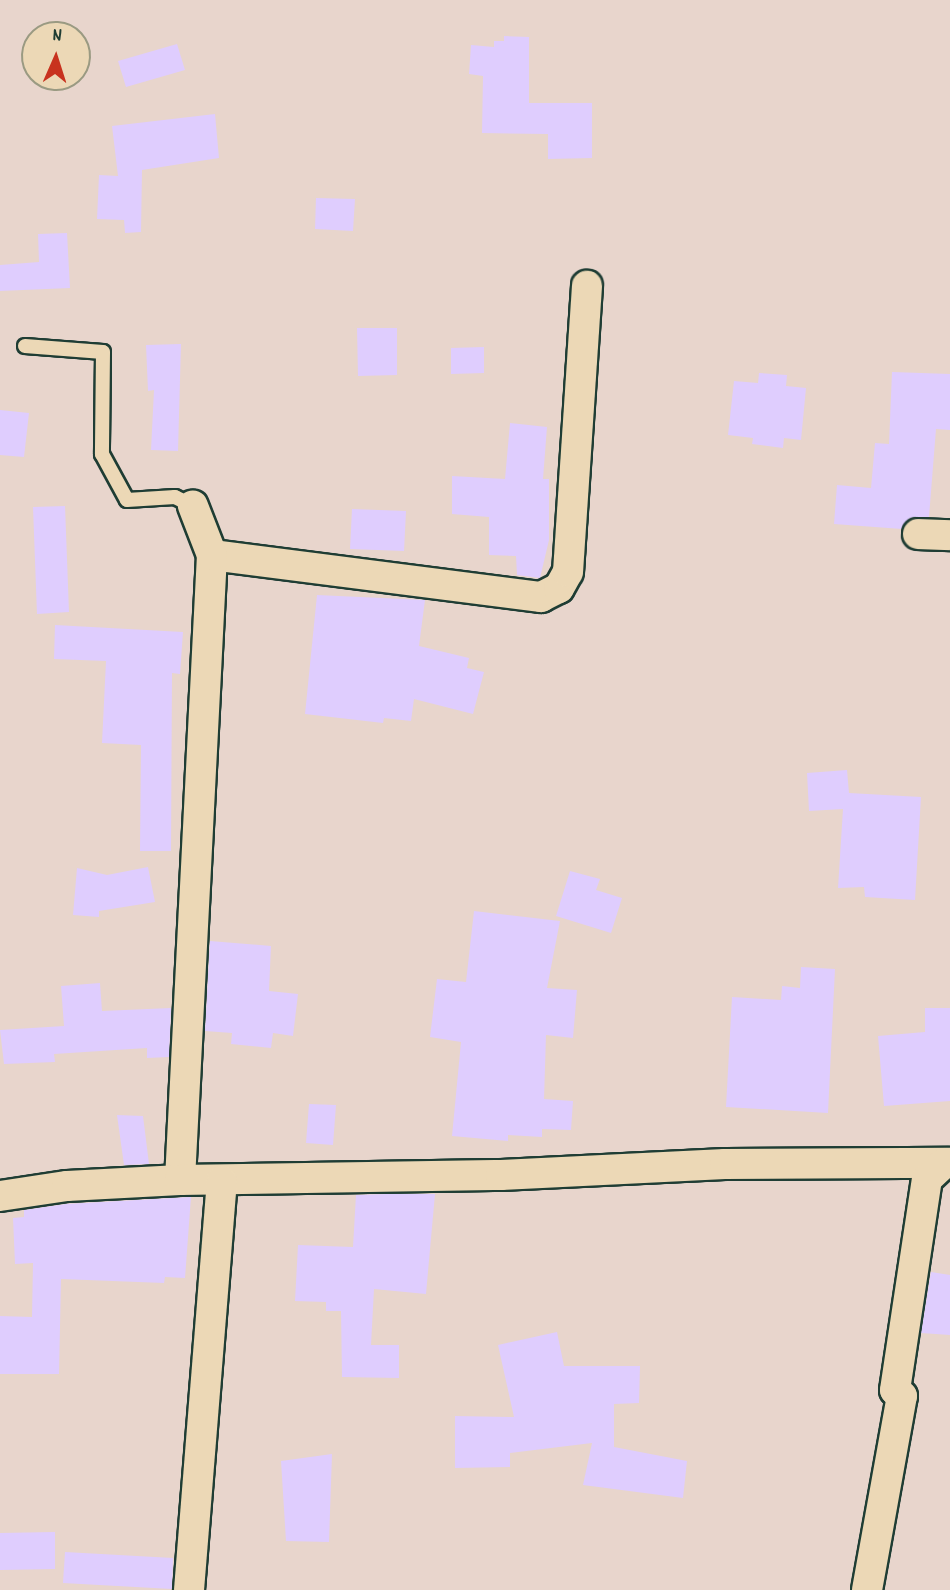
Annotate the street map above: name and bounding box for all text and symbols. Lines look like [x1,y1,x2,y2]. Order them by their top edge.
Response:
north arrow [21,21,91,91]
text: N [52,23,62,50]

